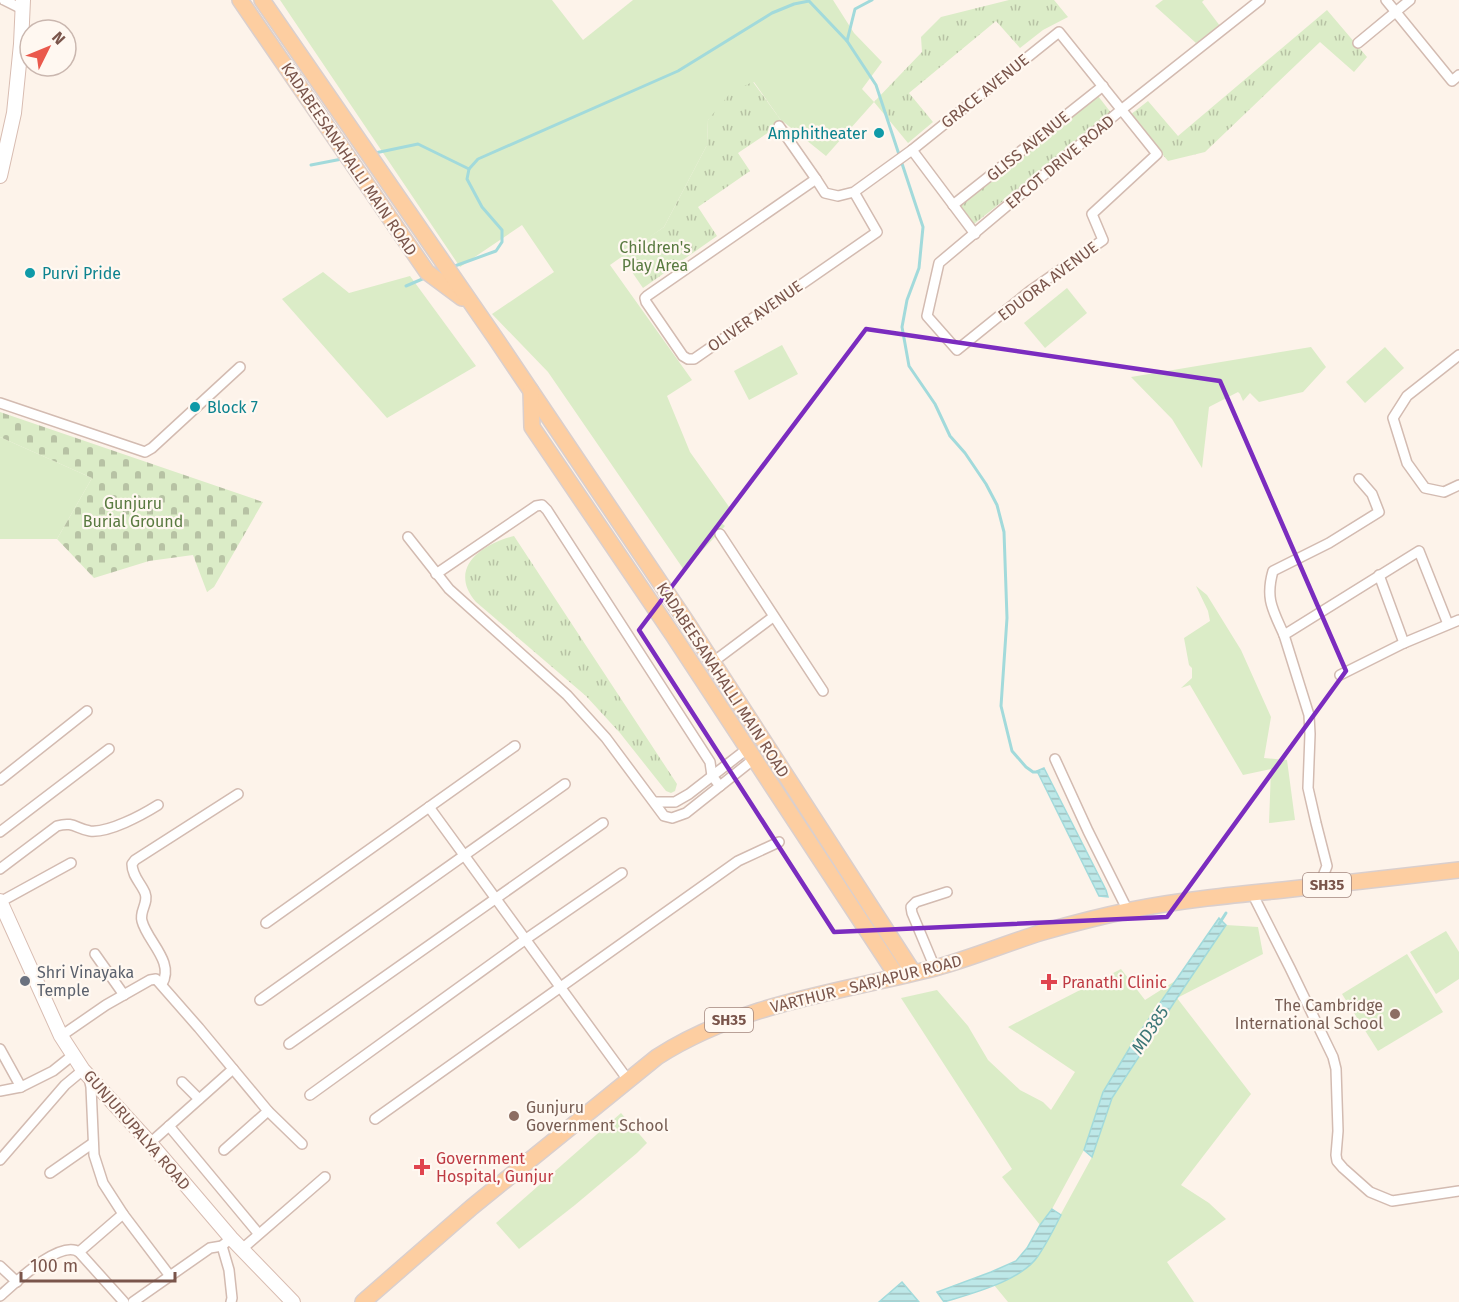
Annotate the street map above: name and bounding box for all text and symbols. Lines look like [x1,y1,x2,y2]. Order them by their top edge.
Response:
north arrow [18,18,78,78]
text: N [48,28,69,48]
street label: GRACE AVENUE [937,50,1033,132]
street label: KADABEESANAHALLI MAIN ROAD [277,59,421,259]
street label: GLISS AVENUE [983,107,1073,185]
street label: EPCOT DRIVE ROAD [1002,111,1118,213]
place label: Amphitheater [768,124,868,143]
marker: Amphitheater [872,126,886,140]
street label: EDUORA AVENUE [994,237,1102,325]
park label: Children's Play Area [619,238,691,275]
place label: Purvi Pride [42,264,121,283]
marker: Purvi Pride [23,266,37,280]
street label: OLIVER AVENUE [704,276,806,356]
place label: Block 7 [207,398,258,417]
marker: Block 7 [188,400,202,414]
park label: Gunjuru Burial Ground [83,494,183,531]
street label: KADABEESANAHALLI MAIN ROAD [653,579,793,781]
road number: SH35 [1303,873,1351,897]
street label: VARTHUR - SARJAPUR ROAD [768,951,964,1017]
place label: Shri Vinayaka Temple [37,963,134,1000]
marker: Pranathi Clinic [1040,973,1058,991]
place label: Pranathi Clinic [1062,973,1167,992]
marker: Shri Vinayaka Temple [18,974,32,988]
place label: The Cambridge International School [1235,996,1383,1033]
water label: MD385 [1126,1002,1174,1058]
marker: The Cambridge International School [1388,1007,1402,1021]
road number: SH35 [705,1008,753,1032]
street label: GUNJURUPALYA ROAD [80,1066,194,1194]
place label: Gunjuru Government School [526,1098,669,1135]
marker: Gunjuru Government School [507,1109,521,1123]
place label: Government Hospital, Gunjur [436,1149,554,1186]
marker: Government Hospital, Gunjur [413,1158,431,1176]
scale bar [21,1245,176,1283]
text: 100 m [30,1255,78,1277]

